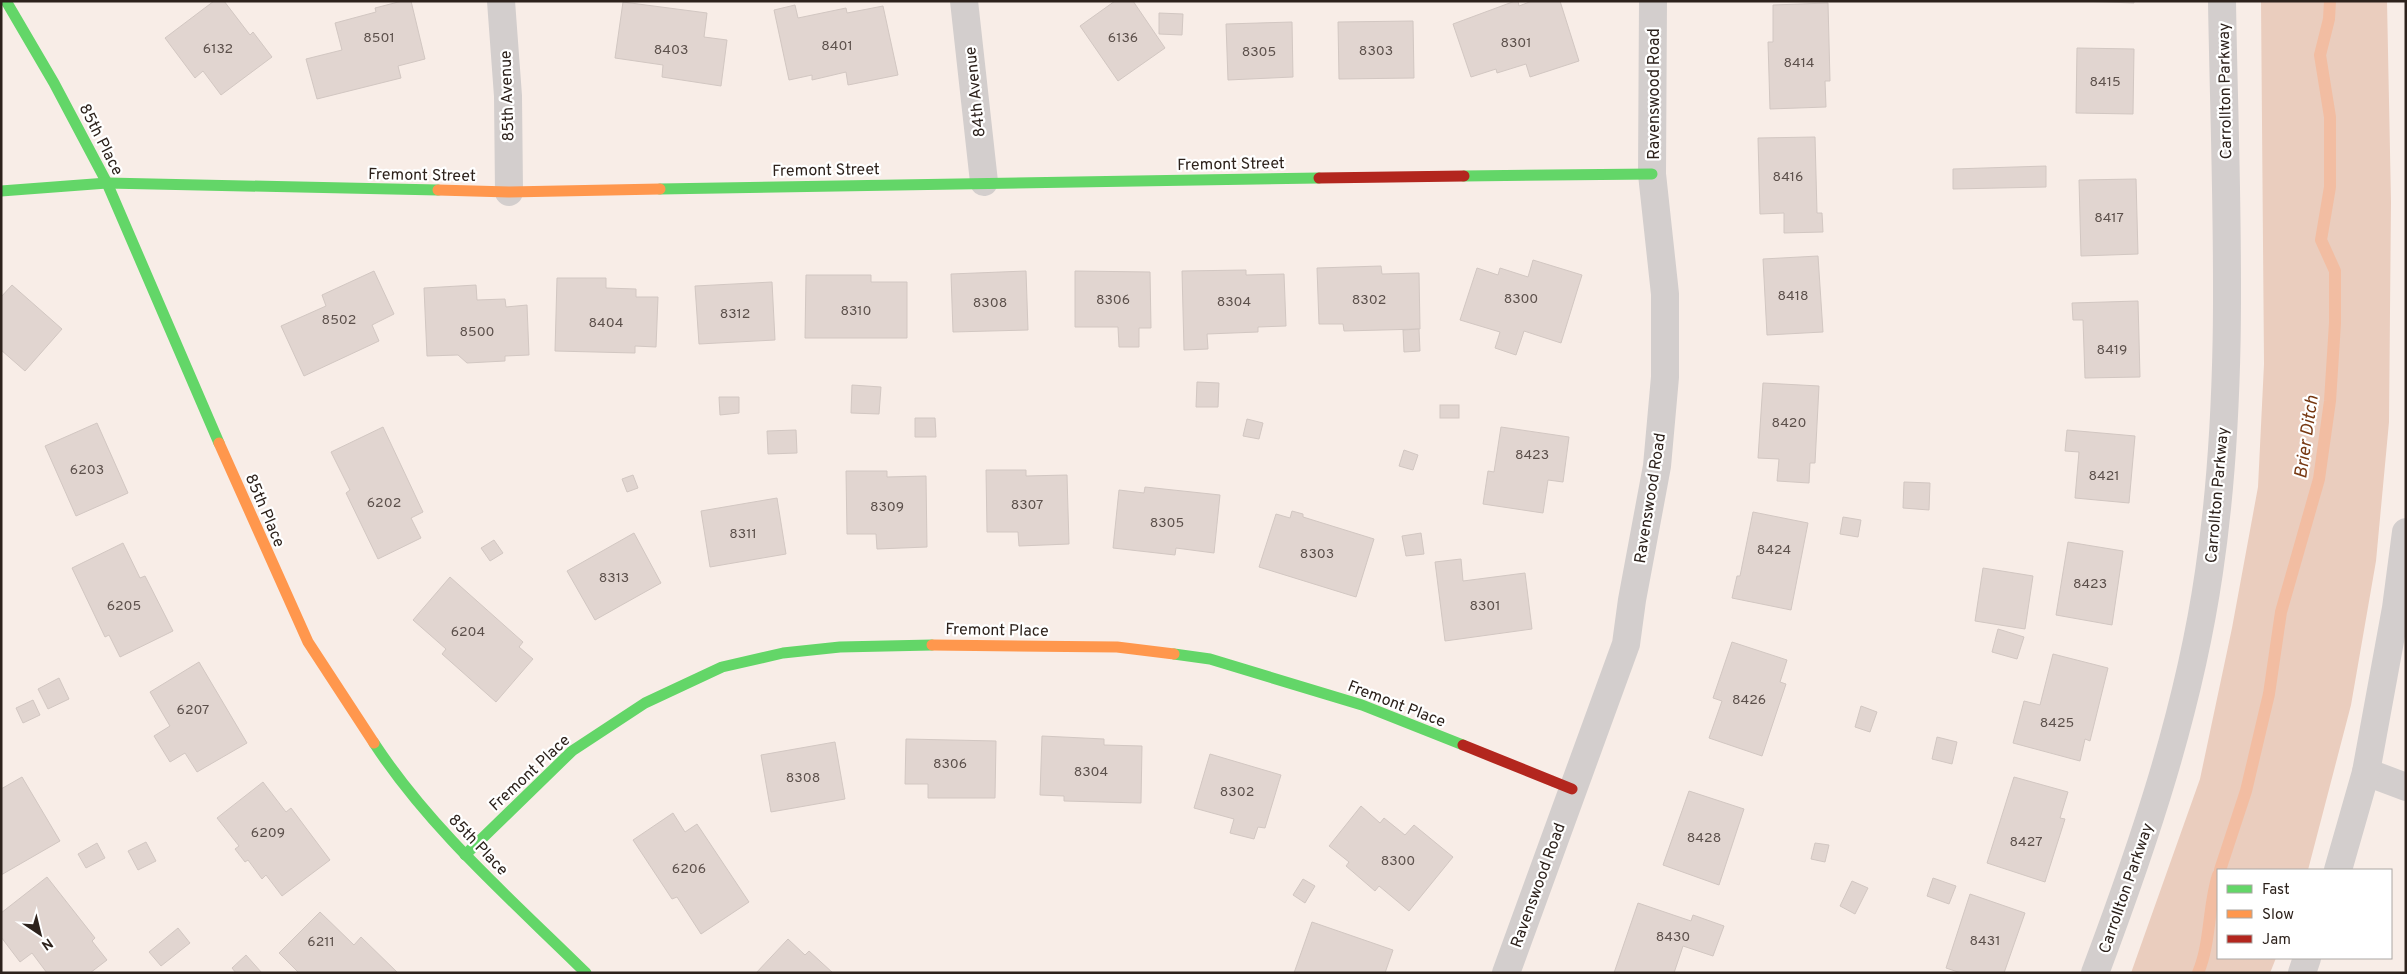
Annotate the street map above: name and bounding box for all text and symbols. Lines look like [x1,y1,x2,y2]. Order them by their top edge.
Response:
street label: Carrollton Parkway [2215,22,2237,159]
street label: Ravenswood Road [1645,28,1665,160]
house number: 8501 [363,30,395,47]
house number: 6136 [1108,30,1138,47]
house number: 8301 [1500,35,1532,52]
house number: 8401 [821,38,853,55]
house number: 6132 [203,41,233,58]
house number: 8403 [654,42,688,59]
house number: 8303 [1359,43,1393,60]
house number: 8305 [1242,44,1276,61]
street label: 84th Avenue [961,45,991,138]
street label: 85th Avenue [496,50,520,142]
house number: 8414 [1784,55,1814,72]
house number: 8415 [2089,74,2121,91]
street label: 85th Place [74,101,127,179]
street label: Fremont Street [1177,154,1285,176]
street label: Fremont Street [772,160,880,182]
street label: Fremont Street [368,165,476,187]
house number: 8416 [1773,169,1803,186]
house number: 8417 [2094,210,2124,227]
house number: 8418 [1777,288,1809,305]
house number: 8300 [1504,291,1538,308]
house number: 8306 [1096,292,1130,309]
house number: 8302 [1352,292,1386,309]
house number: 8304 [1217,294,1251,311]
house number: 8308 [973,295,1007,312]
house number: 8310 [840,303,872,320]
house number: 8312 [720,306,750,323]
house number: 8502 [322,312,356,329]
house number: 8404 [589,315,623,332]
house number: 8500 [459,324,495,341]
house number: 8419 [2097,342,2127,359]
water label: Brier Ditch [2290,394,2325,480]
house number: 8420 [1772,415,1806,432]
street label: Carrollton Parkway [2202,426,2234,564]
street label: Ravenswood Road [1631,432,1671,565]
house number: 8423 [1515,447,1549,464]
house number: 6203 [70,462,104,479]
house number: 8421 [2088,468,2120,485]
street label: 85th Place [240,471,289,551]
house number: 6202 [367,495,401,512]
house number: 8307 [1011,497,1043,514]
house number: 8309 [870,499,904,516]
house number: 8305 [1150,515,1184,532]
house number: 8311 [729,526,757,543]
house number: 8424 [1757,542,1791,559]
house number: 8303 [1300,546,1334,563]
house number: 8313 [599,570,629,587]
house number: 8423 [2073,576,2107,593]
house number: 6205 [107,598,141,615]
house number: 8301 [1469,598,1501,615]
street label: Fremont Place [945,620,1049,642]
house number: 6204 [451,624,485,641]
street label: Fremont Place [1344,677,1448,733]
house number: 8426 [1732,692,1766,709]
house number: 6207 [177,702,209,719]
house number: 8425 [2040,715,2074,732]
street label: Fremont Place [486,731,575,816]
house number: 8306 [933,756,967,773]
house number: 8304 [1074,764,1108,781]
house number: 8308 [786,770,820,787]
house number: 8302 [1220,784,1254,801]
street label: 85th Place [443,810,512,880]
street label: Ravenswood Road [1507,820,1571,951]
street label: Carrollton Parkway [2095,821,2159,957]
house number: 6209 [251,825,285,842]
house number: 8428 [1687,830,1721,847]
house number: 8427 [2010,834,2042,851]
house number: 8300 [1381,853,1415,870]
house number: 6206 [672,861,706,878]
legend [2217,869,2392,959]
text: Fast [2262,881,2290,900]
text: Slow [2262,906,2294,925]
north arrow [15,909,65,959]
house number: 8430 [1656,929,1690,946]
text: Jam [2262,931,2291,950]
house number: 8431 [1970,933,2000,950]
text: N [38,934,56,953]
house number: 6211 [307,934,335,951]

